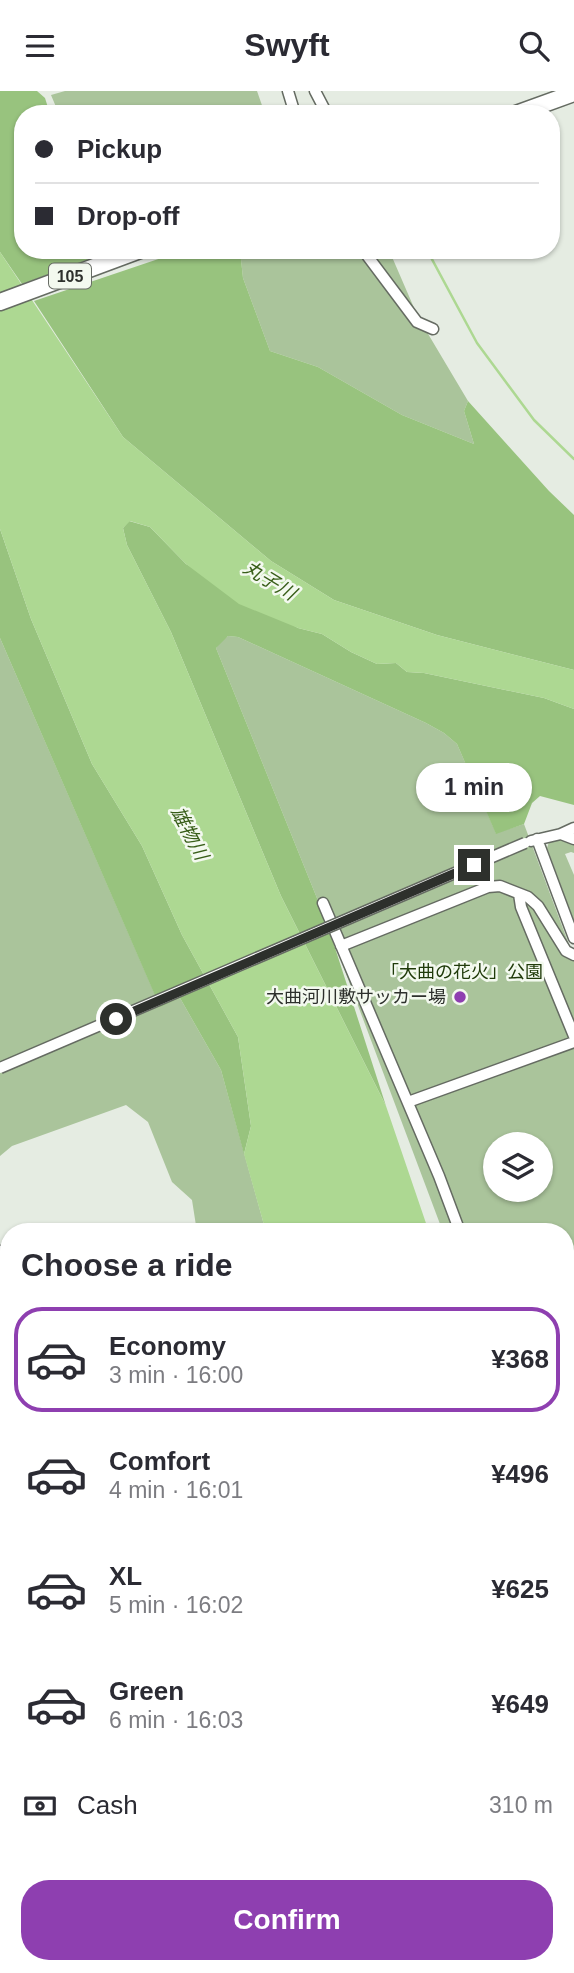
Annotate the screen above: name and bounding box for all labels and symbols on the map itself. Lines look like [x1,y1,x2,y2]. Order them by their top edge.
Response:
road number: 105 [49,263,91,288]
water label: 丸子川 [240,557,301,605]
callout: 1 min [416,763,532,813]
water label: 雄物川 [167,803,213,865]
route end [458,849,490,881]
park label: 「大曲の花火」公園 [381,962,543,982]
place label: 大曲河川敷サッカー場 [266,987,446,1007]
marker: 大曲河川敷サッカー場 [452,989,468,1005]
route start [100,1003,132,1035]

